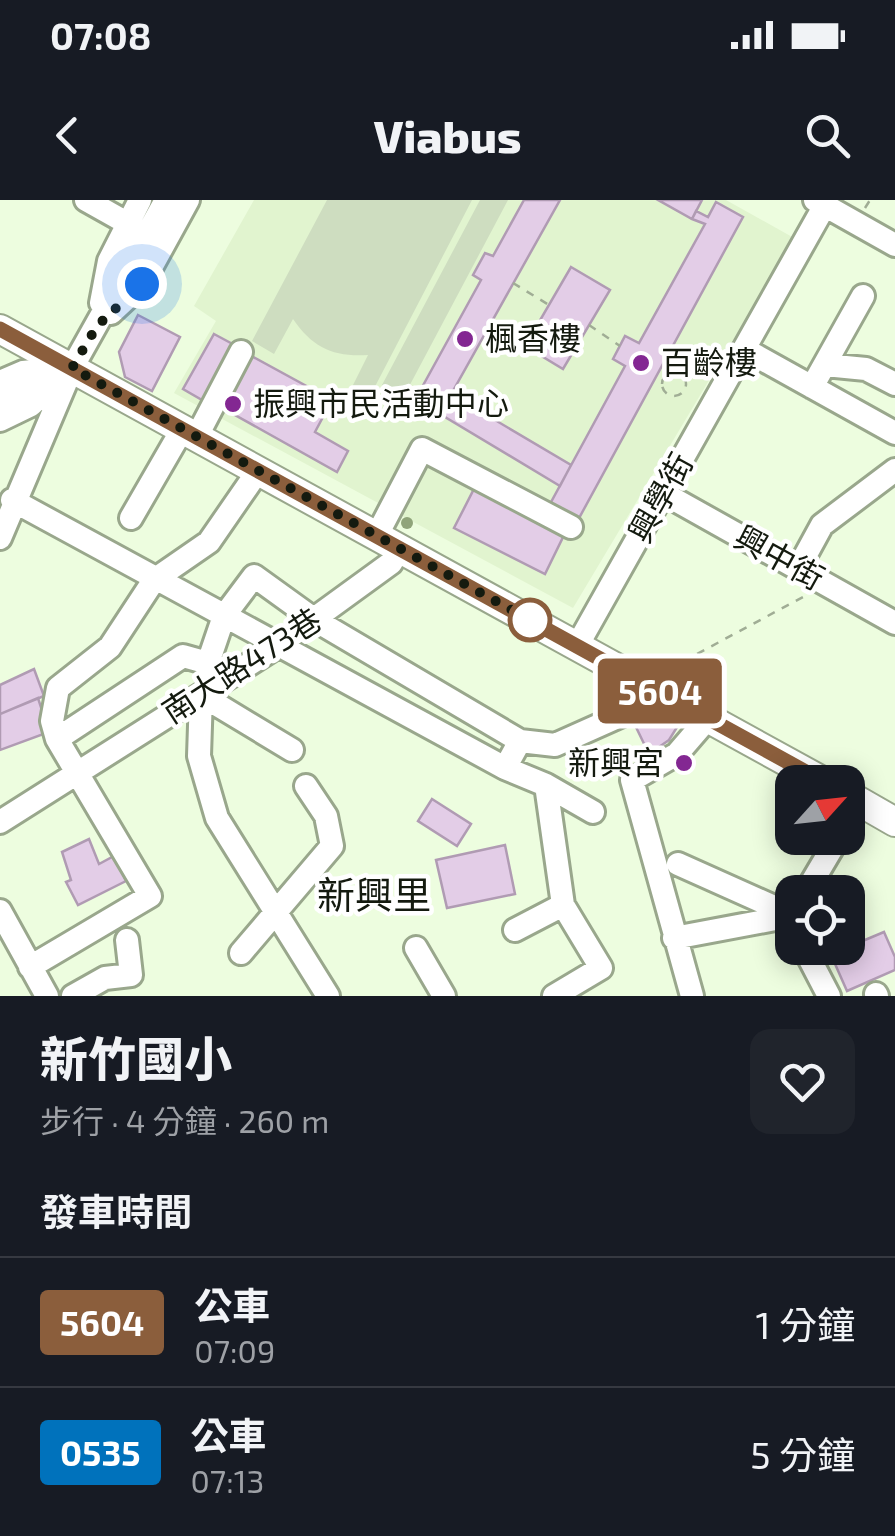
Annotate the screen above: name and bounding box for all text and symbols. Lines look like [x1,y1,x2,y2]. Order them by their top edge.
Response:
text: 07:08 [50,12,151,58]
icon: back [40,108,95,163]
text: Viabus [374,108,521,162]
icon: search [800,108,855,163]
your location [117,259,167,309]
place label: 楓香樓 [485,318,581,356]
marker: 楓香樓 [454,328,476,350]
place label: 百齡樓 [661,342,757,380]
marker: 百齡樓 [630,352,652,374]
place label: 振興市民活動中心 [253,383,509,421]
marker: 振興市民活動中心 [222,393,244,415]
street label: 興學街 [619,446,699,548]
street label: 興中街 [729,516,831,596]
street label: 南大路473巷 [154,599,328,730]
unlabelled marker [509,599,551,641]
line badge: 5604 [590,658,730,724]
text: 5604 [618,670,702,712]
place label: 新興宮 [568,742,664,780]
marker: 新興宮 [673,752,695,774]
north arrow [775,765,865,855]
map controls [775,765,865,965]
district label: 新興里 [317,871,431,917]
button: locate [775,875,865,965]
text: 新竹國小 [40,1029,232,1087]
button: heart [750,1029,855,1134]
text: 步行 · 4 分鐘 · 260 m [40,1101,329,1139]
text: 發車時間 [40,1188,192,1234]
text: 公車 [194,1282,270,1328]
text: 5604 [60,1301,144,1343]
text: 1 分鐘 [755,1301,855,1347]
text: 07:09 [194,1331,275,1369]
text: 公車 [191,1412,267,1458]
text: 0535 [60,1431,141,1473]
text: 5 分鐘 [750,1431,855,1477]
text: 07:13 [191,1461,264,1499]

